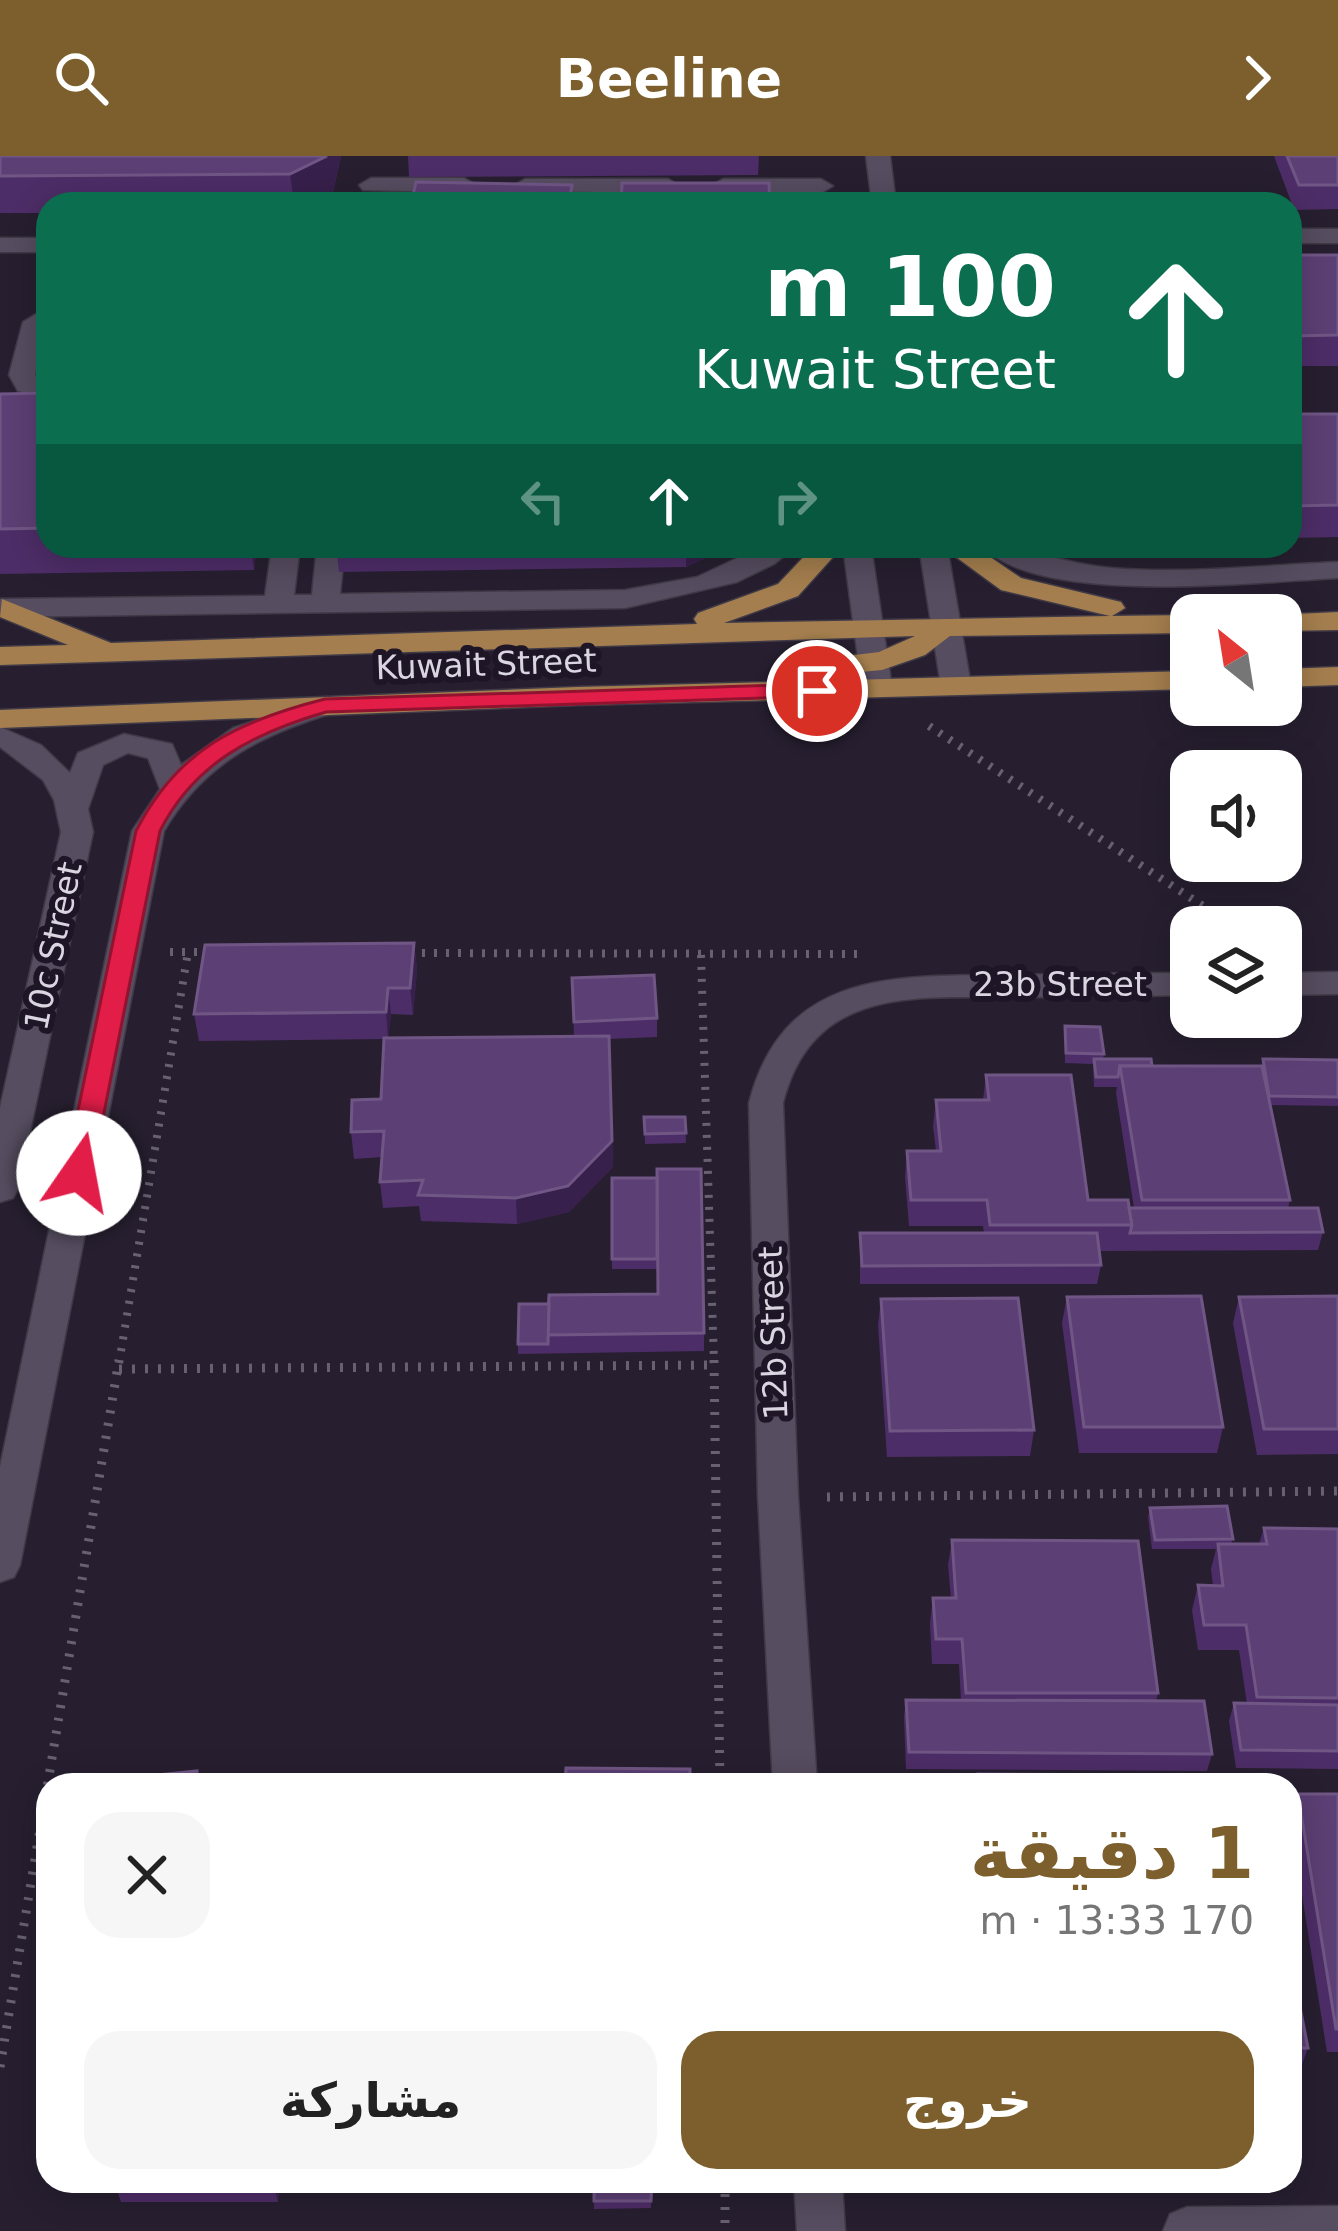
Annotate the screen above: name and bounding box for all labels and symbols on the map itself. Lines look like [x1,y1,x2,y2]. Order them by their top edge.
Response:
north arrow [1170,594,1302,726]
pin [766,640,868,742]
street label: Kuwait Street [375,641,597,687]
street label: 10c Street [16,858,90,1034]
street label: 23b Street [973,965,1147,1004]
position arrow [16,1110,142,1236]
street label: 12b Street [750,1245,796,1420]

